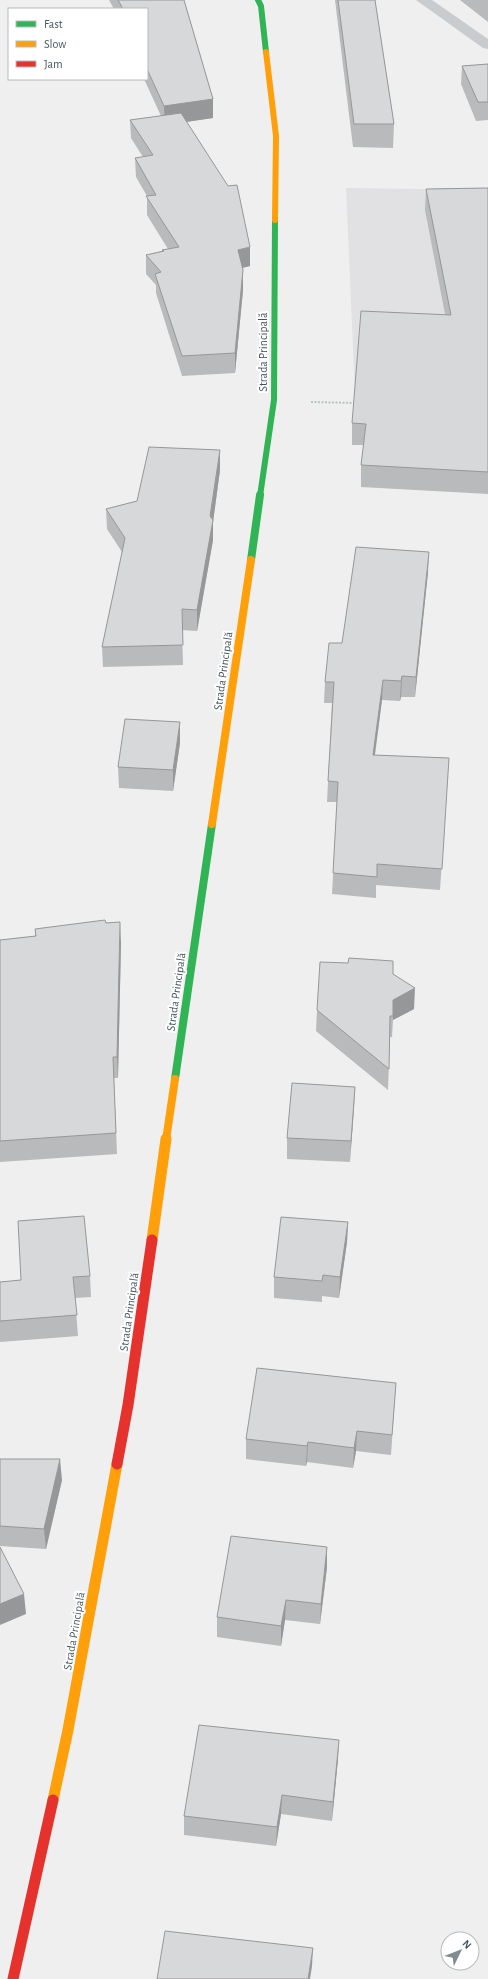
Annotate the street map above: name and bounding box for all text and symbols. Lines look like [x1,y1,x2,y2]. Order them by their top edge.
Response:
legend [8,8,148,80]
text: Fast [44,18,63,30]
text: Slow [44,38,66,50]
text: Jam [44,58,63,70]
street label: Strada Principală [257,312,269,392]
street label: Strada Principală [212,630,235,711]
street label: Strada Principală [165,951,188,1032]
street label: Strada Principală [118,1271,141,1352]
street label: Strada Principală [61,1590,87,1671]
north arrow [440,1931,480,1971]
text: N [460,1938,474,1951]

